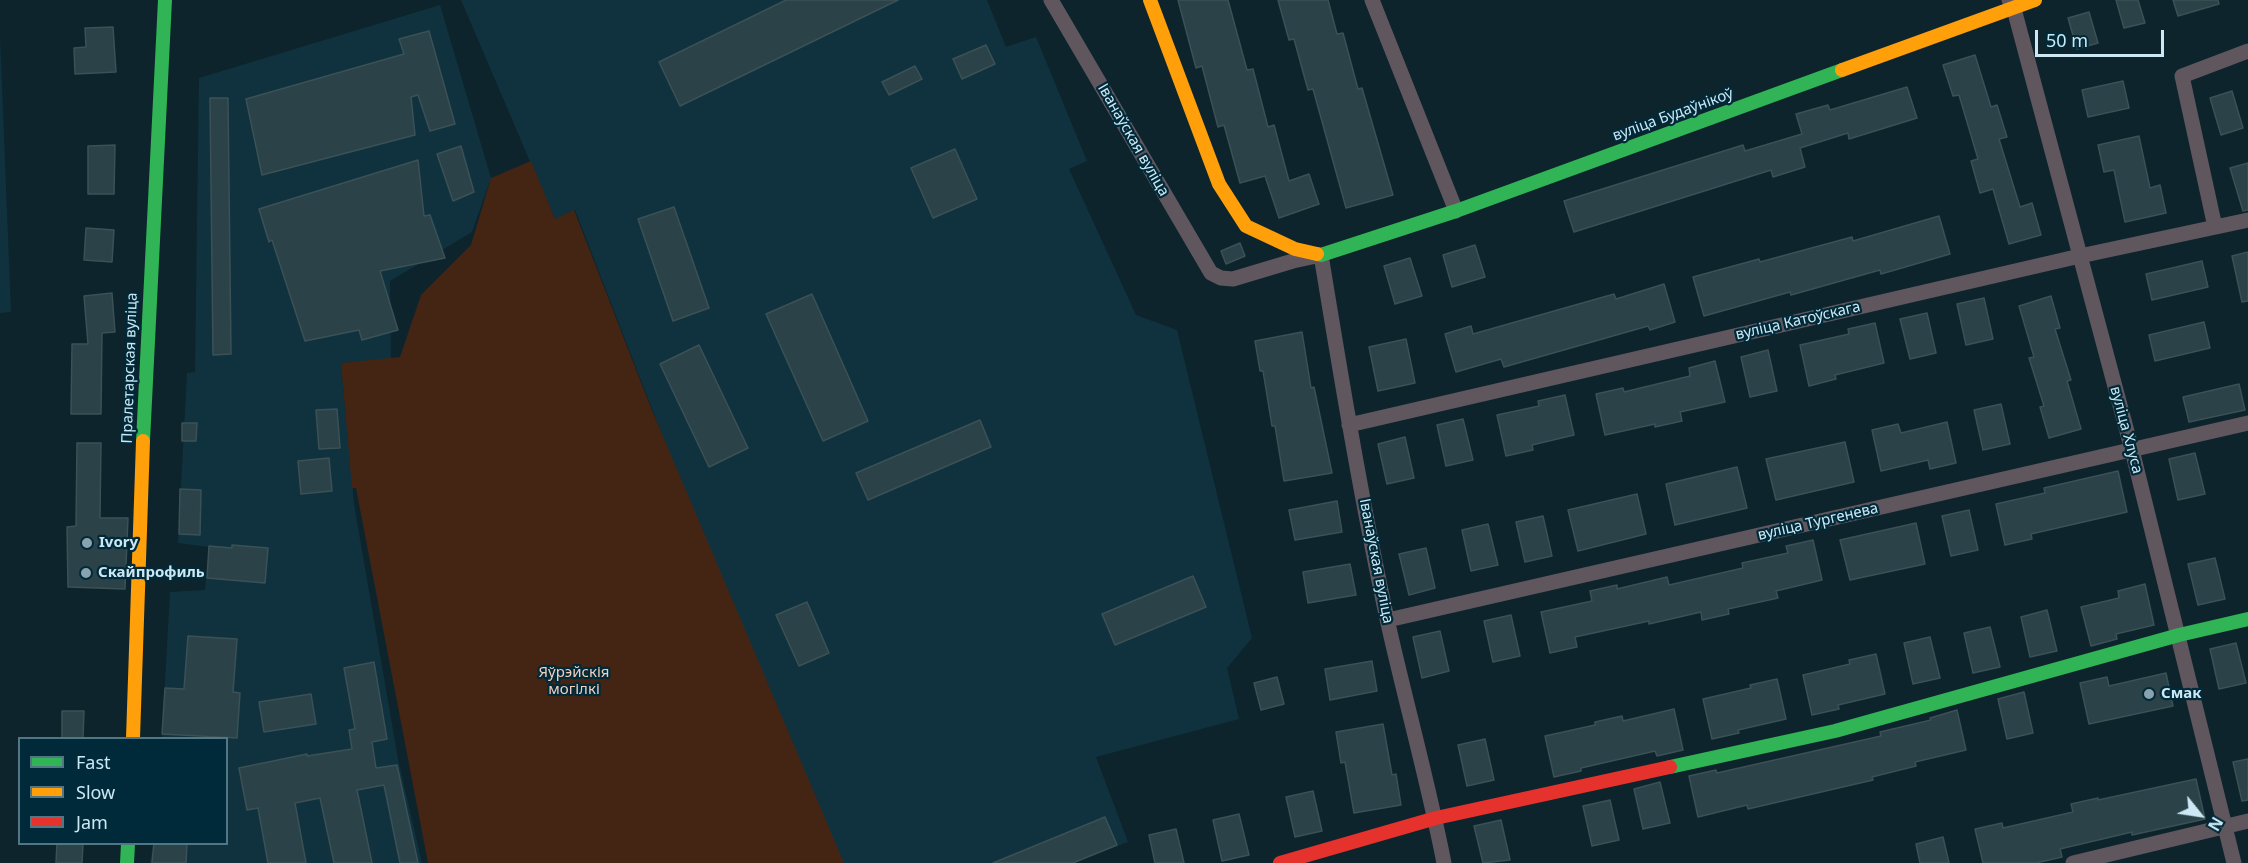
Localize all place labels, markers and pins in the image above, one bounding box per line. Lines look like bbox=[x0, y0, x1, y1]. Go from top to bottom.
place label: Ivory bbox=[99, 534, 138, 552]
marker: Ivory bbox=[80, 536, 94, 550]
place label: Скайпрофиль bbox=[98, 564, 205, 582]
marker: Скайпрофиль bbox=[79, 566, 93, 580]
place label: Смак bbox=[2161, 685, 2201, 703]
marker: Смак bbox=[2142, 687, 2156, 701]

